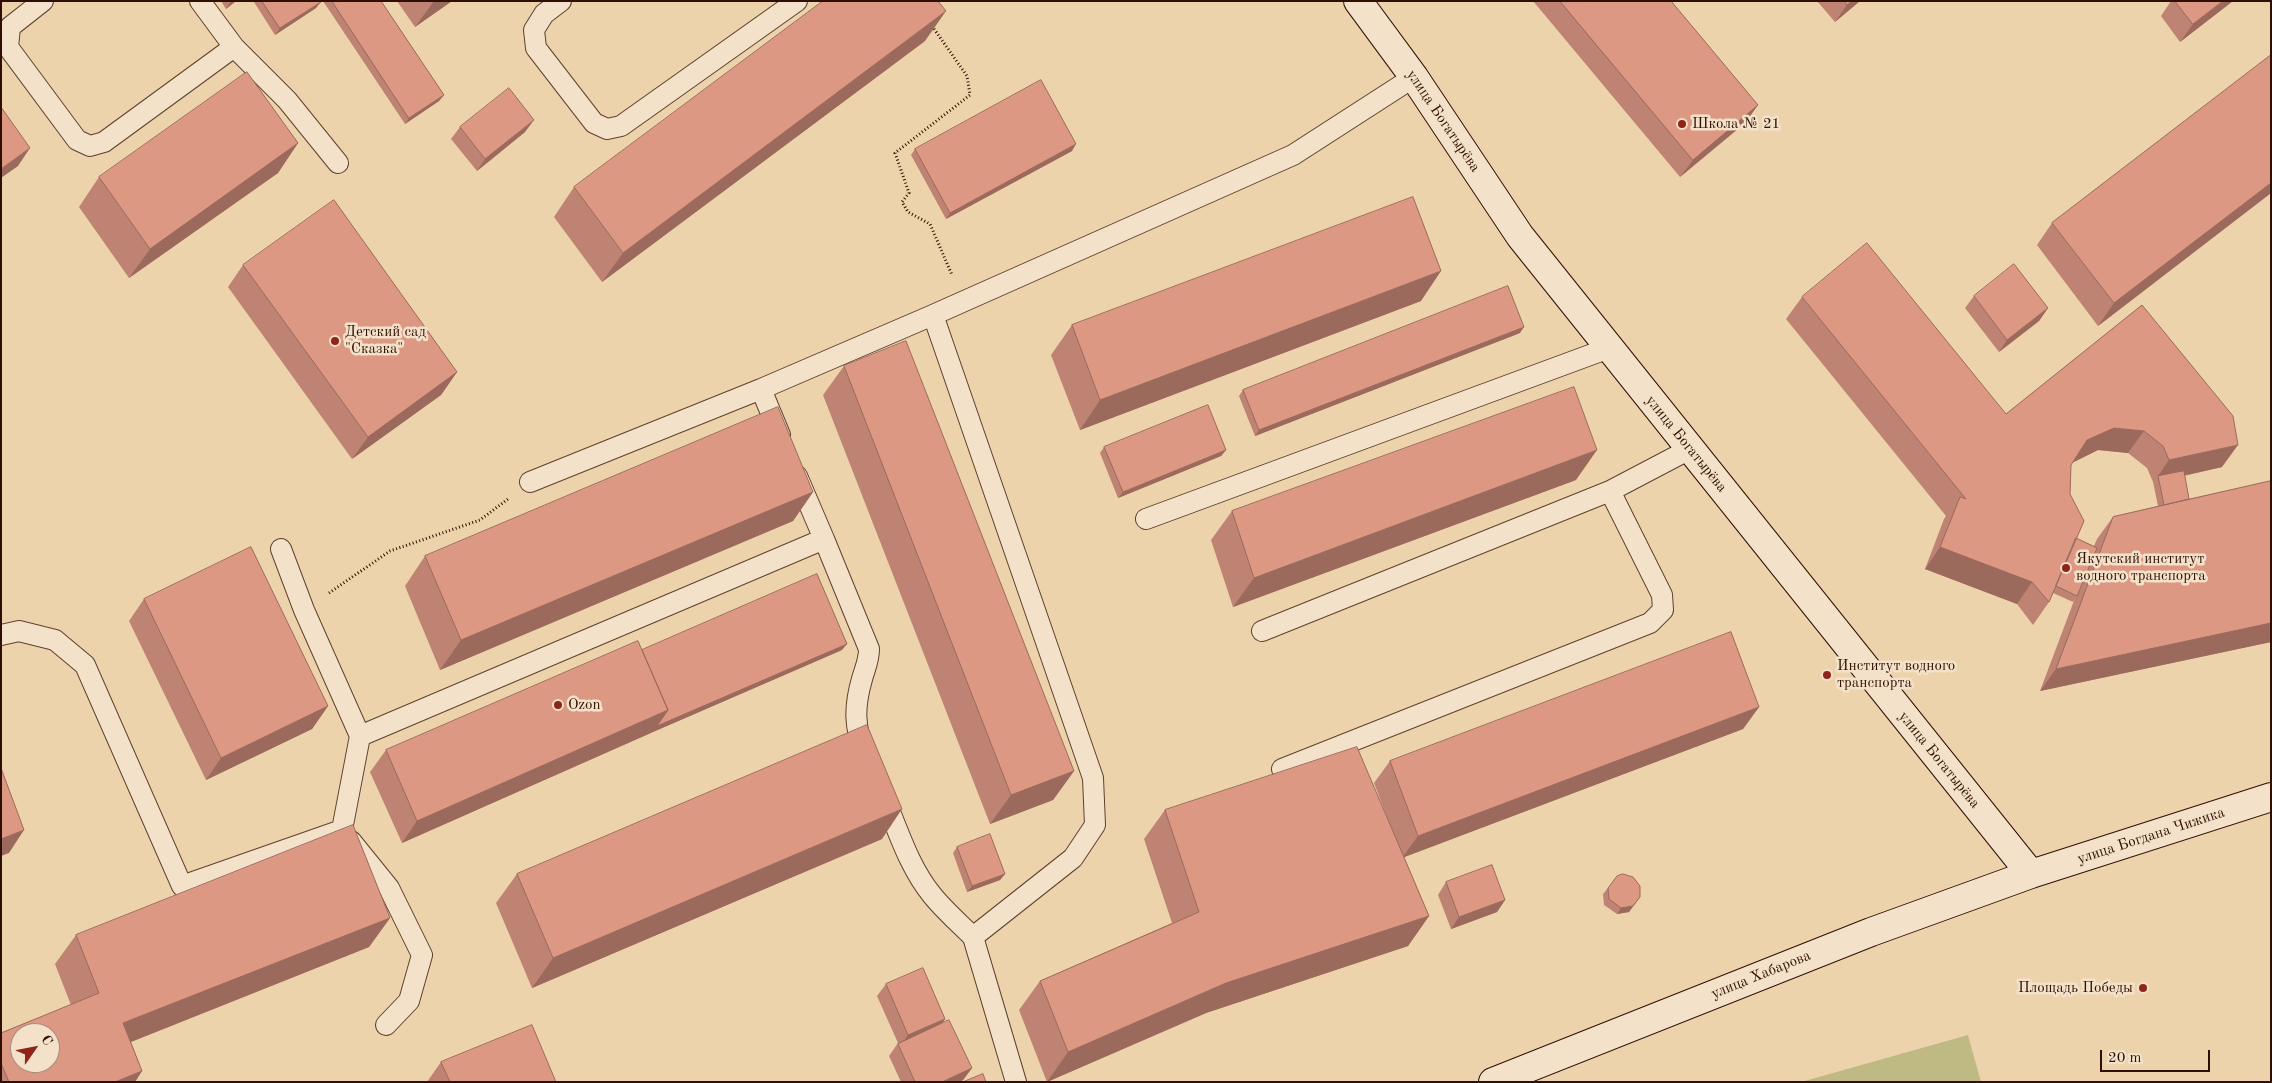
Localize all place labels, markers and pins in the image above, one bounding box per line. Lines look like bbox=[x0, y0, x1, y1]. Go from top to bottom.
place label: Школа № 21 bbox=[1692, 115, 1780, 133]
marker: Школа № 21 bbox=[1676, 118, 1688, 130]
place label: Детский сад "Сказка" bbox=[345, 323, 426, 358]
marker: Детский сад "Сказка" bbox=[329, 335, 341, 347]
place label: Якутский институт водного транспорта bbox=[2076, 550, 2206, 585]
marker: Якутский институт водного транспорта bbox=[2060, 562, 2072, 574]
place label: Институт водного транспорта bbox=[1837, 657, 1955, 692]
marker: Институт водного транспорта bbox=[1821, 669, 1833, 681]
place label: Ozon bbox=[568, 696, 601, 714]
marker: Ozon bbox=[552, 699, 564, 711]
place label: Площадь Победы bbox=[2018, 979, 2133, 997]
marker: Площадь Победы bbox=[2137, 982, 2149, 994]

